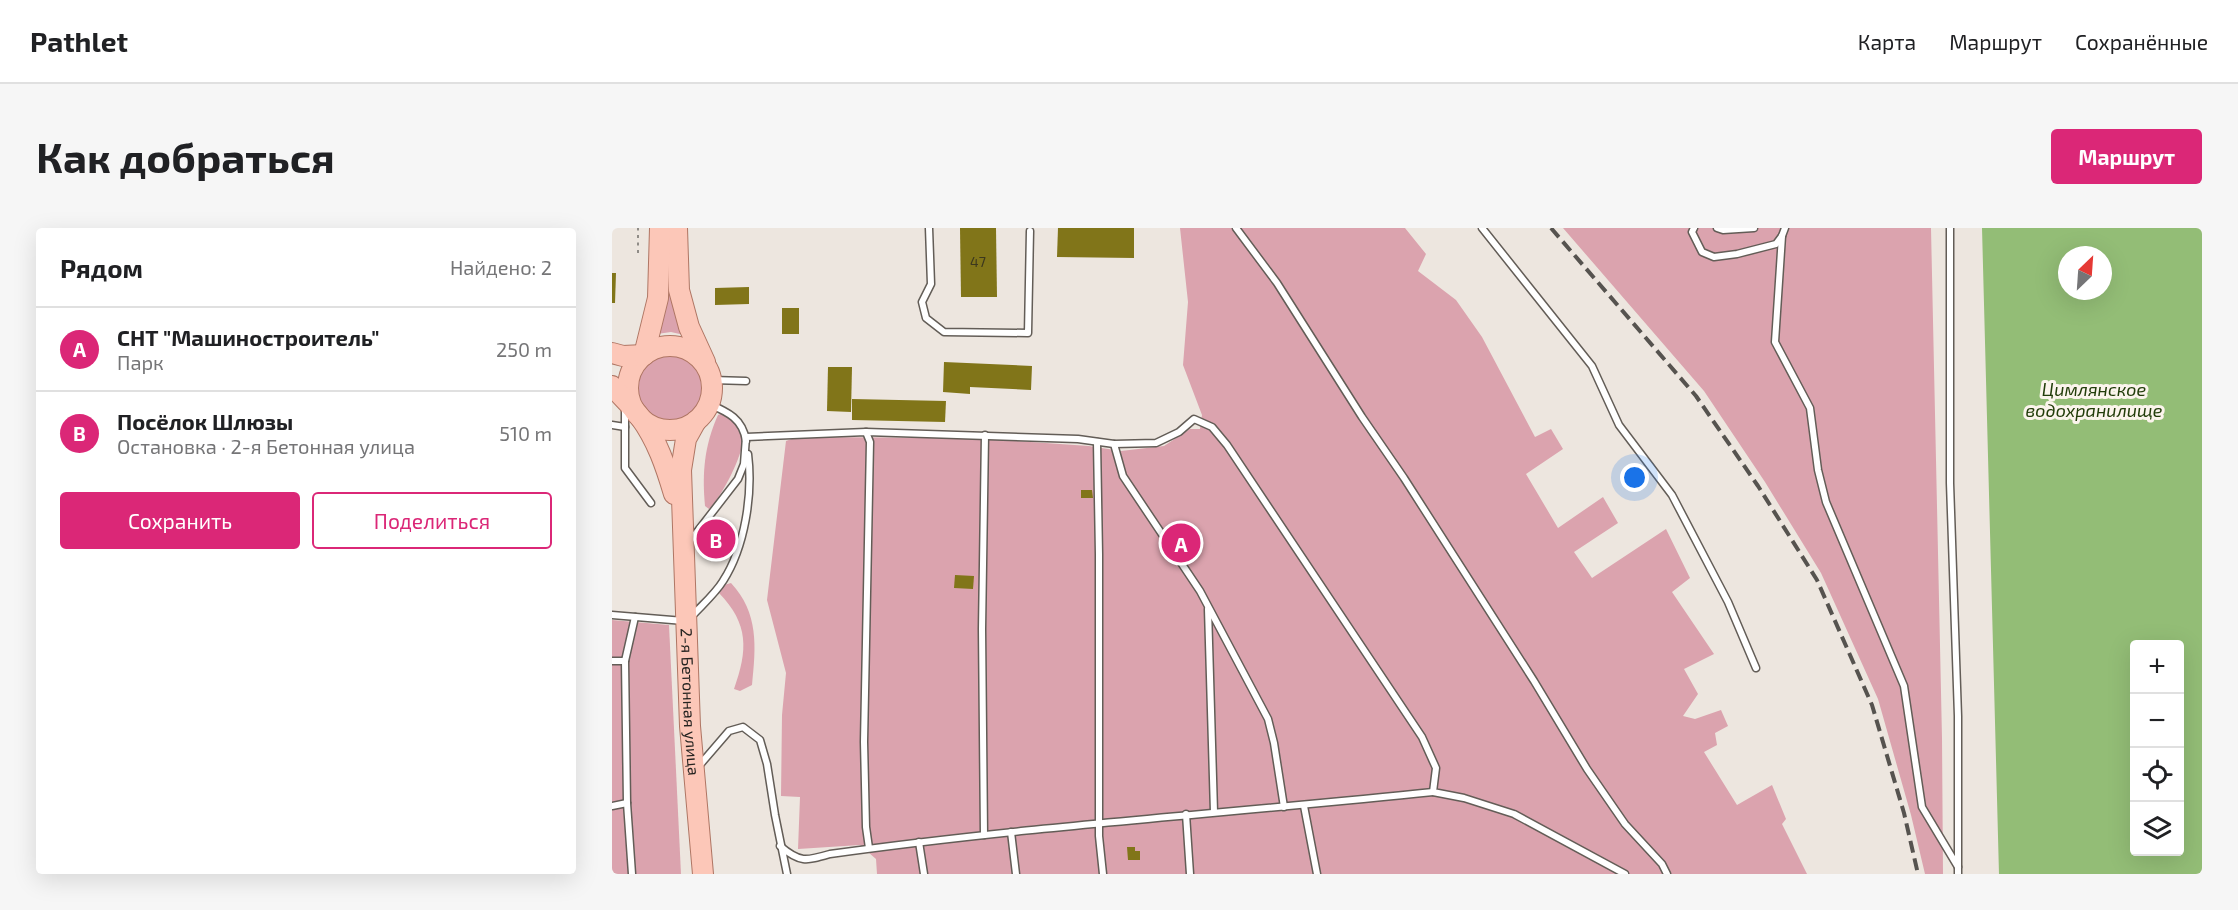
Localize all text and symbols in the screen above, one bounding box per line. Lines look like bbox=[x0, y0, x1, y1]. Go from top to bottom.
text: Pathlet bbox=[30, 24, 128, 58]
text: Карта bbox=[1858, 29, 1916, 54]
text: Маршрут bbox=[1949, 29, 2042, 54]
text: Сохранённые bbox=[2075, 29, 2208, 54]
button: Маршрут bbox=[2051, 129, 2202, 184]
text: Как добраться bbox=[36, 131, 335, 181]
north arrow bbox=[2058, 246, 2112, 300]
text: Рядом bbox=[60, 252, 143, 283]
house number: 47 bbox=[970, 253, 986, 270]
text: Найдено: 2 bbox=[450, 255, 552, 279]
text: СНТ "Машиностроитель" bbox=[117, 324, 379, 350]
text: A bbox=[73, 337, 86, 361]
text: 250 m bbox=[496, 337, 552, 361]
text: Парк bbox=[117, 350, 164, 374]
water label: Цимлянское водохранилище bbox=[2026, 378, 2163, 421]
text: Посёлок Шлюзы bbox=[117, 408, 293, 434]
text: B bbox=[73, 421, 86, 445]
text: 510 m bbox=[499, 421, 552, 445]
text: Остановка · 2-я Бетонная улица bbox=[117, 434, 415, 458]
your location bbox=[1620, 463, 1649, 492]
button: Сохранить bbox=[60, 492, 300, 549]
button: Поделиться bbox=[312, 492, 552, 549]
pin: B bbox=[696, 516, 736, 562]
pin: A bbox=[1162, 520, 1200, 566]
street label: 2-я Бетонная улица bbox=[678, 628, 704, 776]
map controls bbox=[2130, 640, 2184, 856]
button: + bbox=[2130, 640, 2184, 694]
button: − bbox=[2130, 694, 2184, 748]
button: locate bbox=[2130, 748, 2184, 802]
button: layers bbox=[2130, 802, 2184, 856]

